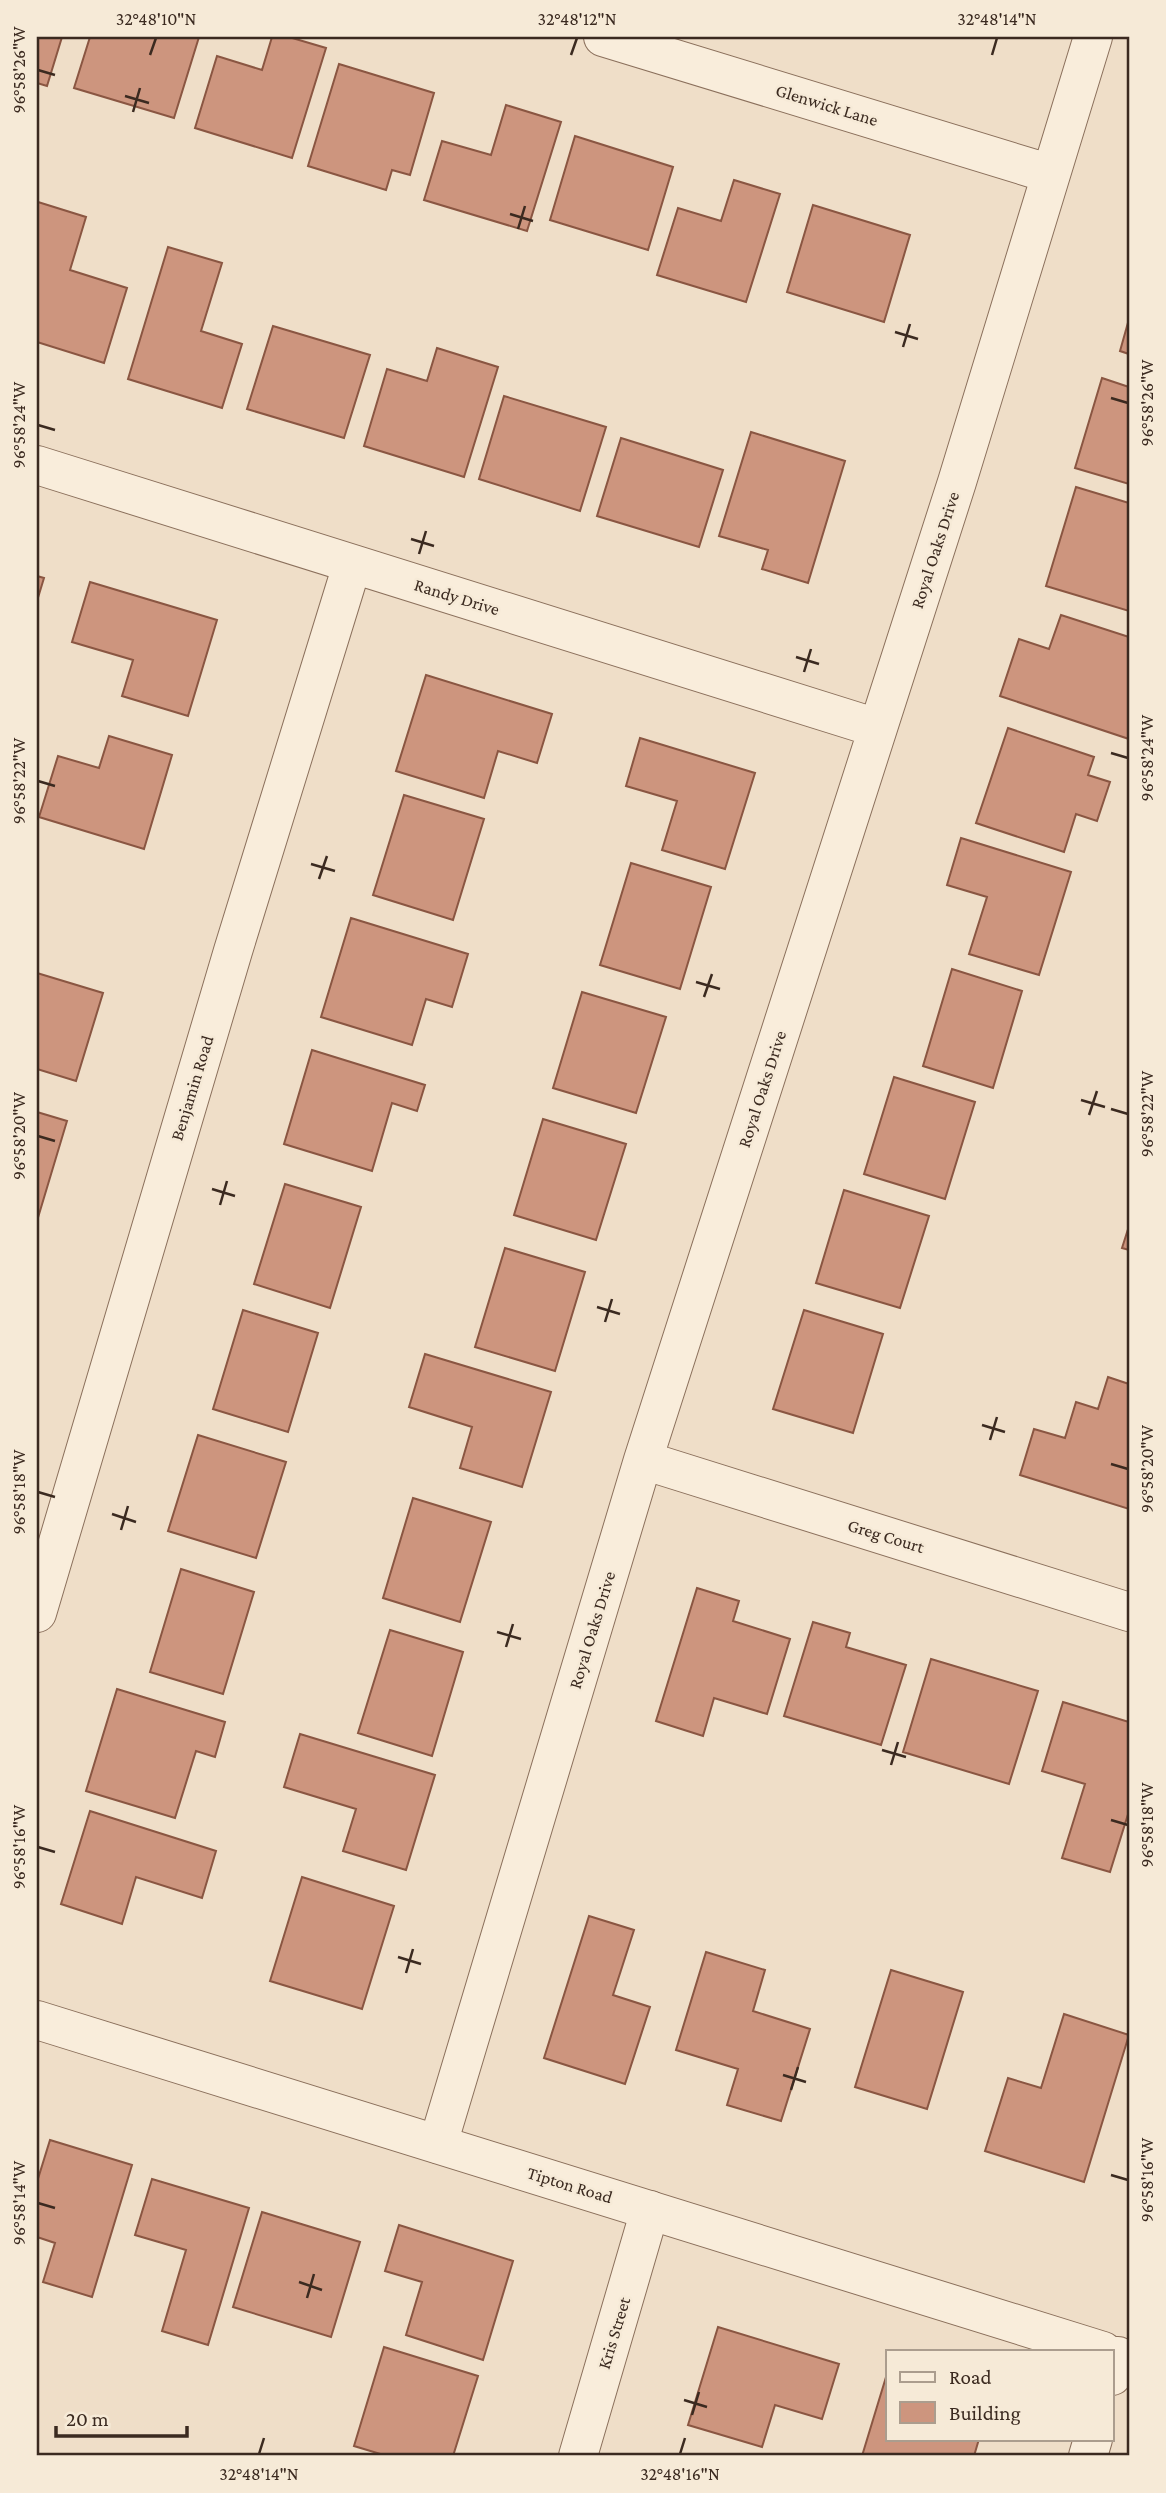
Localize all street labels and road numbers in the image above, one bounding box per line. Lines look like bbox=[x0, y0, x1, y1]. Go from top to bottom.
street label: Glenwick Lane bbox=[773, 80, 881, 130]
street label: Royal Oaks Drive bbox=[907, 489, 963, 611]
street label: Randy Drive bbox=[412, 575, 502, 619]
street label: Royal Oaks Drive bbox=[734, 1028, 790, 1150]
street label: Benjamin Road bbox=[167, 1033, 219, 1143]
street label: Greg Court bbox=[845, 1515, 928, 1557]
street label: Royal Oaks Drive bbox=[565, 1569, 619, 1691]
street label: Tipton Road bbox=[525, 2163, 616, 2208]
street label: Kris Street bbox=[594, 2294, 635, 2371]

